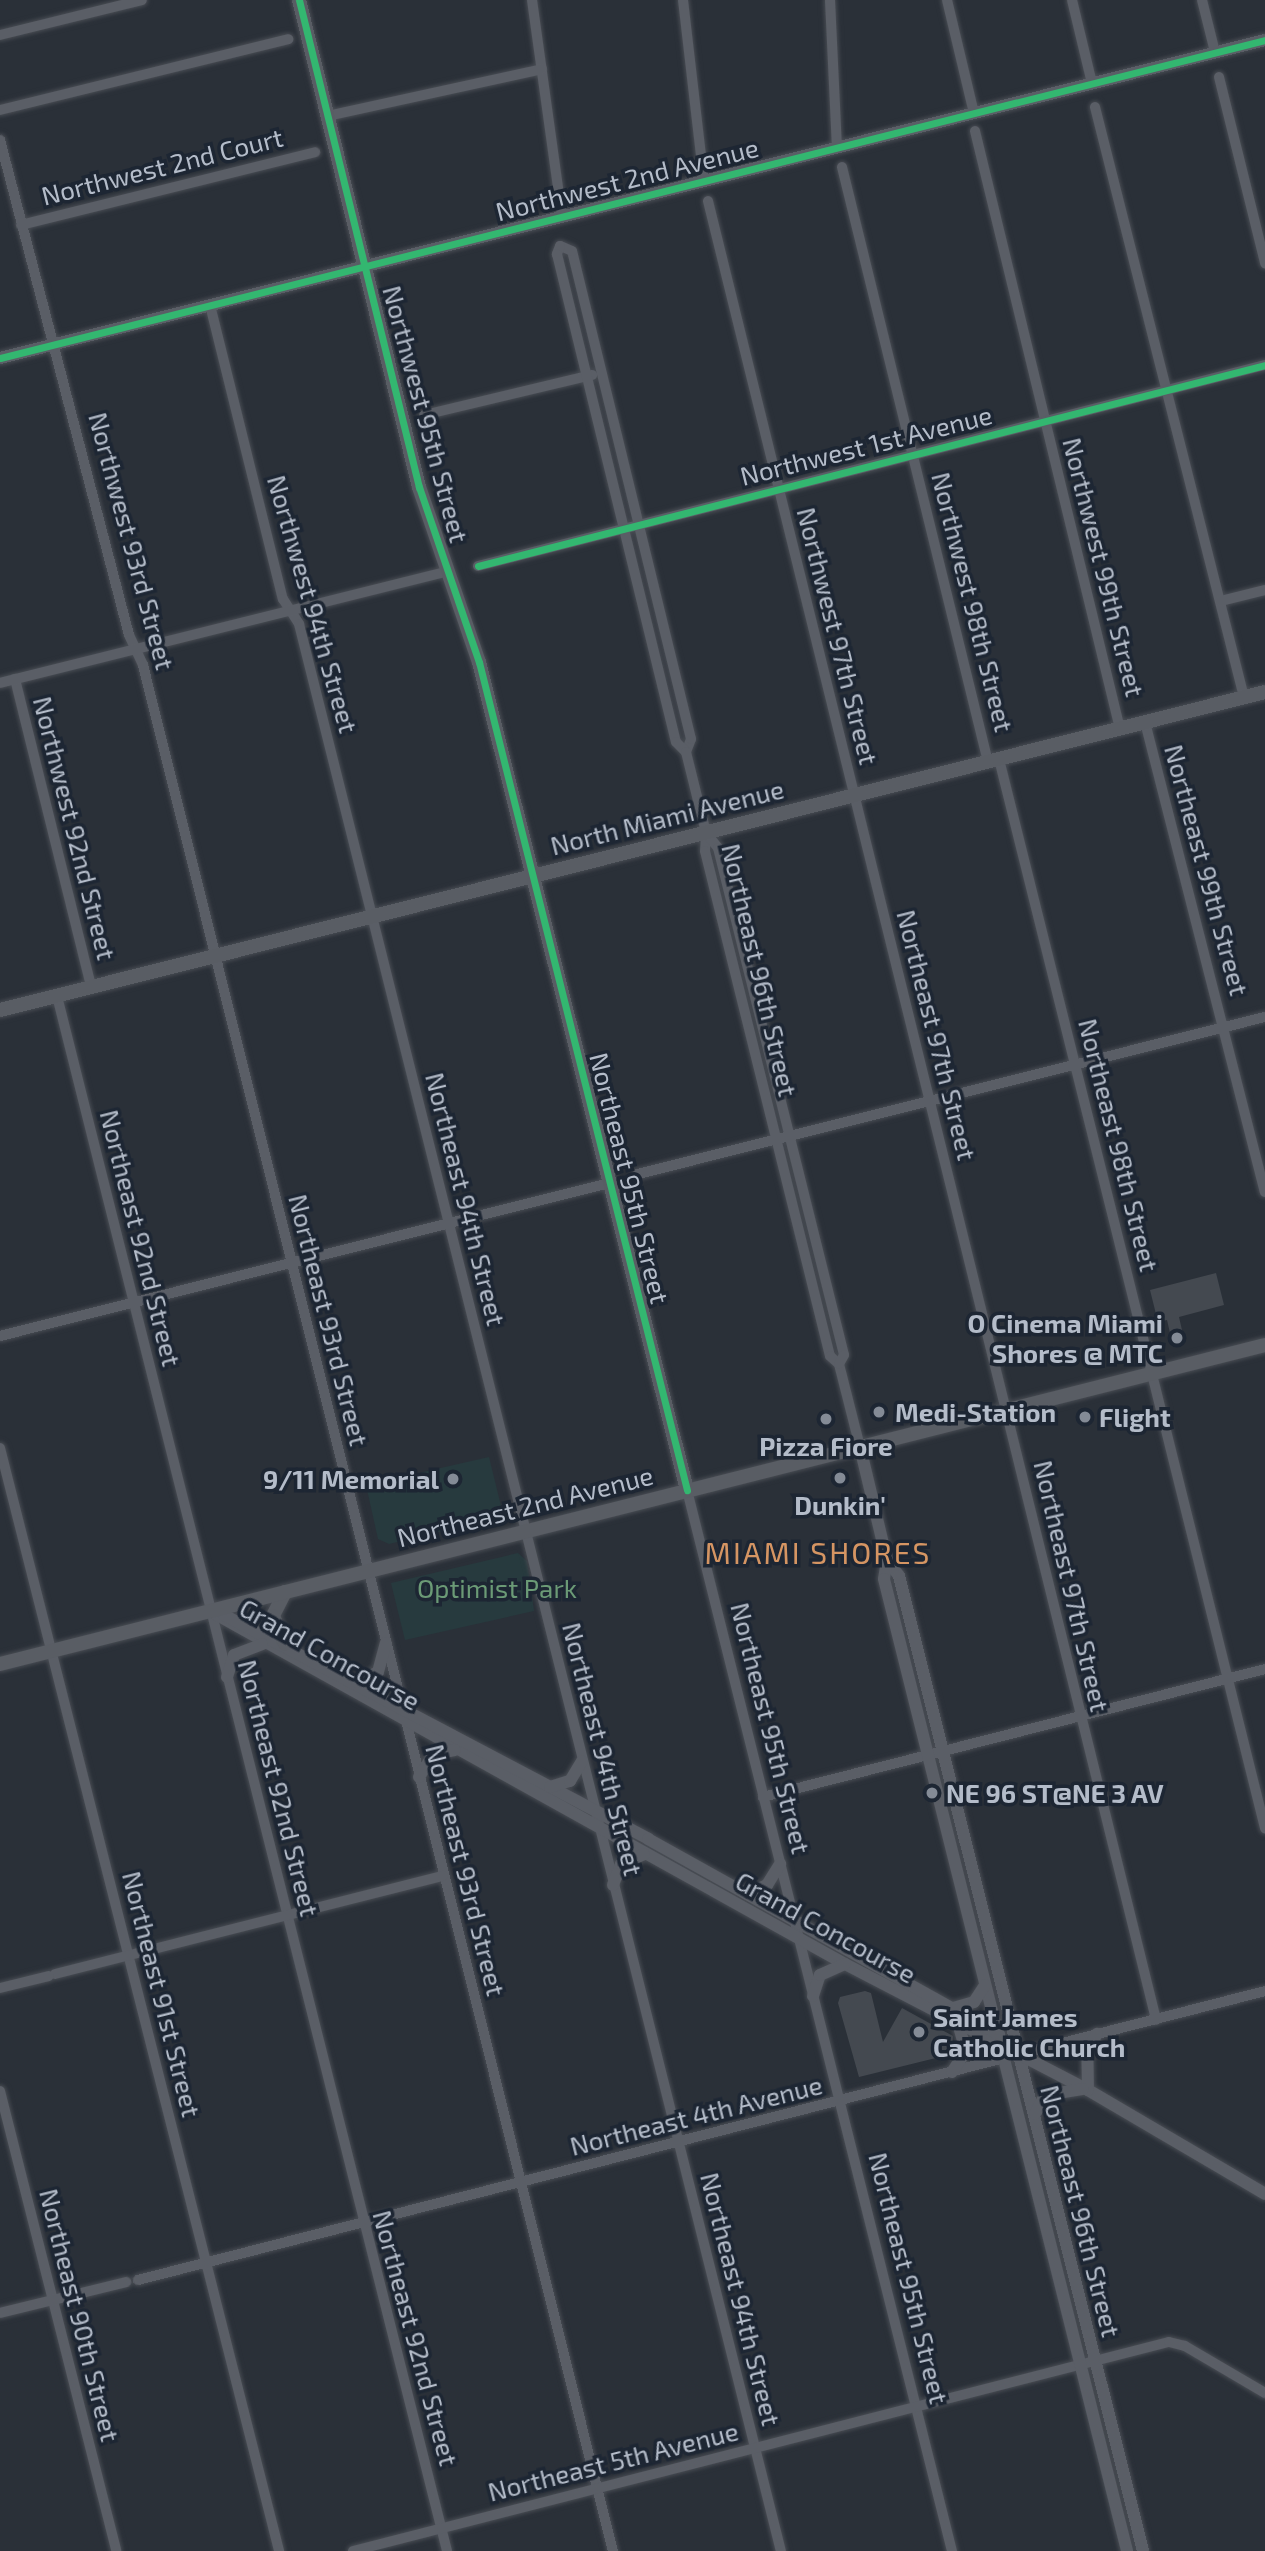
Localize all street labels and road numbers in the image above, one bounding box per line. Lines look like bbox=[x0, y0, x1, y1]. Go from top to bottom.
street label: Northwest 2nd Court bbox=[38, 121, 286, 211]
street label: Northwest 2nd Avenue bbox=[492, 131, 762, 227]
street label: Northwest 95th Street bbox=[377, 282, 475, 546]
street label: Northwest 1st Avenue bbox=[737, 399, 995, 491]
street label: Northwest 93rd Street bbox=[83, 409, 181, 673]
street label: Northwest 99th Street bbox=[1057, 434, 1151, 700]
street label: Northwest 98th Street bbox=[926, 469, 1020, 735]
street label: Northwest 94th Street bbox=[261, 472, 365, 736]
street label: Northwest 97th Street bbox=[791, 504, 885, 768]
street label: Northwest 92nd Street bbox=[27, 693, 123, 963]
street label: Northeast 99th Street bbox=[1158, 741, 1256, 999]
street label: North Miami Avenue bbox=[547, 773, 787, 861]
street label: Northeast 96th Street bbox=[716, 841, 804, 1099]
street label: Northeast 97th Street bbox=[891, 907, 983, 1163]
street label: Northeast 98th Street bbox=[1072, 1015, 1166, 1275]
street label: Northeast 95th Street bbox=[584, 1049, 676, 1307]
street label: Northeast 94th Street bbox=[419, 1069, 513, 1329]
street label: Northeast 92nd Street bbox=[94, 1107, 188, 1369]
street label: Northeast 93rd Street bbox=[283, 1191, 375, 1449]
street label: Northeast 97th Street bbox=[1028, 1457, 1116, 1715]
street label: Northeast 2nd Avenue bbox=[394, 1459, 656, 1553]
street label: Grand Concourse bbox=[234, 1592, 426, 1716]
street label: Northeast 95th Street bbox=[725, 1599, 817, 1857]
street label: Northeast 94th Street bbox=[556, 1619, 650, 1879]
street label: Northeast 92nd Street bbox=[232, 1657, 326, 1919]
street label: Northeast 93rd Street bbox=[420, 1741, 512, 1999]
street label: Grand Concourse bbox=[730, 1865, 922, 1989]
street label: Northeast 91st Street bbox=[116, 1868, 208, 2120]
street label: Northeast 4th Avenue bbox=[566, 2068, 826, 2162]
street label: Northeast 96th Street bbox=[1035, 2082, 1127, 2340]
street label: Northeast 95th Street bbox=[863, 2149, 955, 2407]
street label: Northeast 94th Street bbox=[694, 2169, 788, 2429]
street label: Northeast 90th Street bbox=[33, 2185, 127, 2445]
street label: Northeast 92nd Street bbox=[367, 2207, 465, 2469]
street label: Northeast 5th Avenue bbox=[484, 2415, 742, 2507]

